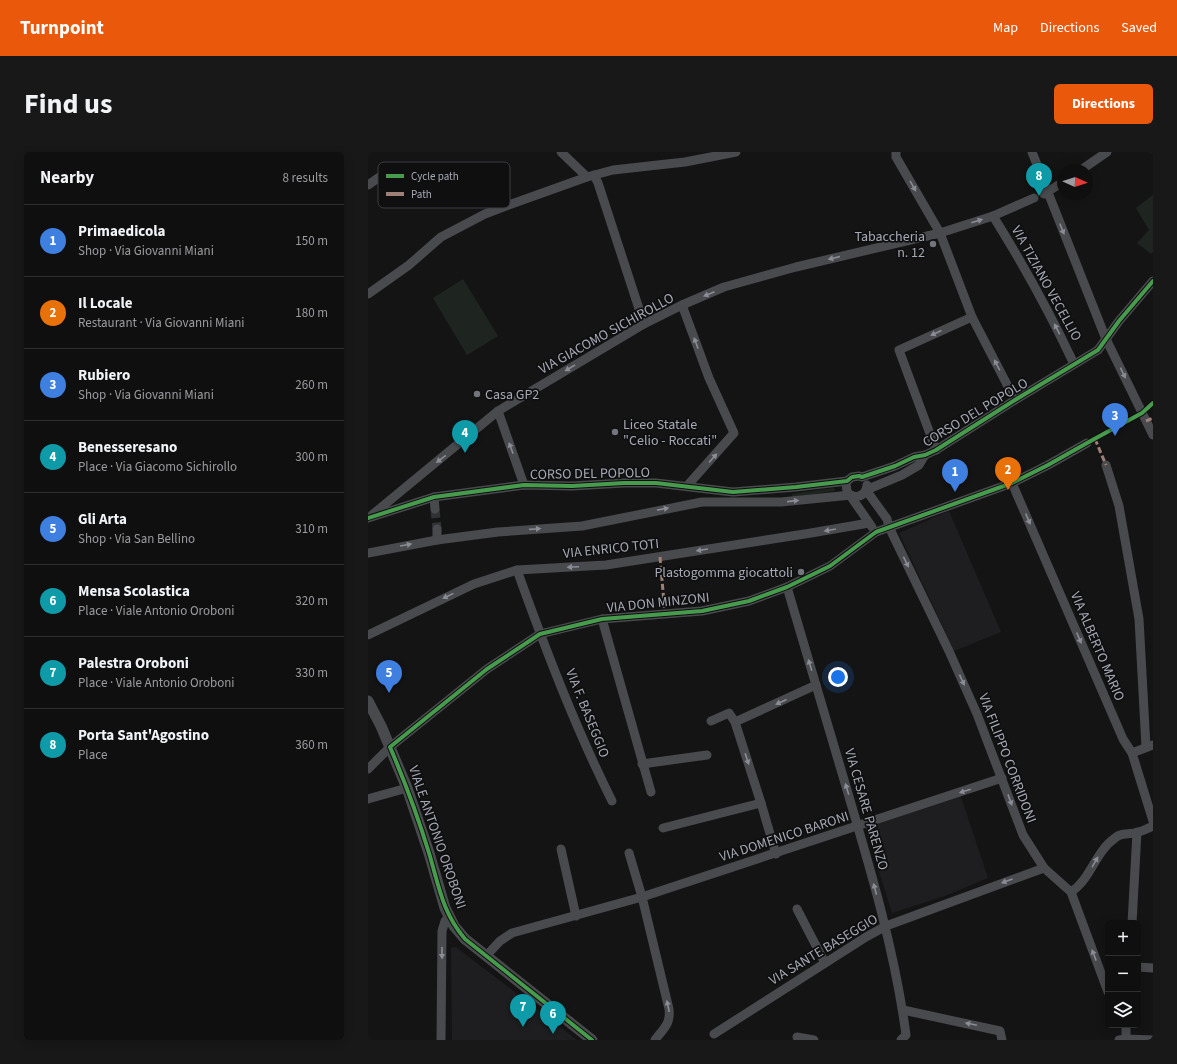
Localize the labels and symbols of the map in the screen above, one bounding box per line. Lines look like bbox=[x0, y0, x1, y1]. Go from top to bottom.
legend bbox=[378, 162, 510, 208]
pin: 8 bbox=[1026, 163, 1052, 196]
north arrow bbox=[1057, 164, 1093, 200]
text: Cycle path bbox=[411, 169, 459, 184]
one-way arrow bbox=[910, 180, 917, 192]
text: Path bbox=[411, 187, 432, 202]
one-way arrow bbox=[972, 218, 984, 224]
street label: VIA TIZIANO VECELLIO bbox=[1006, 222, 1086, 345]
one-way arrow bbox=[1059, 223, 1065, 234]
place label: Tabaccheria n. 12 bbox=[854, 227, 925, 263]
marker: Tabaccheria n. 12 bbox=[928, 239, 938, 249]
one-way arrow bbox=[828, 255, 840, 261]
street label: VIA GIACOMO SICHIROLLO bbox=[535, 288, 678, 379]
one-way arrow bbox=[703, 291, 715, 297]
one-way arrow bbox=[1054, 323, 1060, 335]
one-way arrow bbox=[930, 330, 942, 336]
one-way arrow bbox=[693, 336, 699, 348]
one-way arrow bbox=[994, 360, 1000, 371]
one-way arrow bbox=[565, 364, 575, 372]
one-way arrow bbox=[1120, 368, 1126, 379]
street label: CORSO DEL POPOLO bbox=[919, 373, 1032, 452]
place label: Casa GP2 bbox=[485, 385, 539, 405]
marker: Casa GP2 bbox=[472, 389, 482, 399]
pin: 3 bbox=[1102, 403, 1128, 436]
place label: Liceo Statale "Celio - Roccati" bbox=[623, 415, 717, 451]
pin: 4 bbox=[452, 420, 478, 453]
marker: Liceo Statale "Celio - Roccati" bbox=[610, 427, 620, 437]
one-way arrow bbox=[508, 442, 514, 454]
one-way arrow bbox=[708, 453, 717, 462]
one-way arrow bbox=[436, 454, 447, 463]
pin: 2 bbox=[995, 457, 1021, 490]
pin: 1 bbox=[942, 459, 968, 492]
street label: CORSO DEL POPOLO bbox=[530, 463, 650, 485]
one-way arrow bbox=[787, 498, 799, 504]
one-way arrow bbox=[657, 506, 669, 512]
one-way arrow bbox=[1025, 513, 1031, 525]
one-way arrow bbox=[529, 526, 541, 533]
one-way arrow bbox=[824, 527, 836, 533]
street label: VIA ENRICO TOTI bbox=[562, 534, 660, 564]
one-way arrow bbox=[400, 542, 412, 548]
one-way arrow bbox=[696, 547, 708, 553]
one-way arrow bbox=[903, 557, 910, 568]
one-way arrow bbox=[567, 563, 579, 570]
place label: Plastogomma giocattoli bbox=[654, 563, 793, 583]
marker: Plastogomma giocattoli bbox=[796, 567, 806, 577]
street label: VIA DON MINZONI bbox=[606, 588, 711, 618]
street label: VIA ALBERTO MARIO bbox=[1065, 589, 1129, 704]
one-way arrow bbox=[442, 593, 454, 599]
one-way arrow bbox=[1076, 632, 1082, 644]
one-way arrow bbox=[807, 658, 813, 670]
pin: 5 bbox=[376, 660, 402, 693]
street label: VIA F. BASEGGIO bbox=[560, 666, 614, 761]
your location bbox=[828, 667, 848, 687]
one-way arrow bbox=[959, 674, 965, 685]
street label: VIA FILIPPO CORRIDONI bbox=[973, 691, 1041, 826]
one-way arrow bbox=[774, 699, 786, 705]
street label: VIA CESARE PARENZO bbox=[839, 746, 893, 872]
one-way arrow bbox=[744, 754, 750, 766]
street label: VIALE ANTONIO OROBONI bbox=[403, 763, 471, 912]
one-way arrow bbox=[844, 783, 850, 795]
one-way arrow bbox=[959, 788, 971, 794]
one-way arrow bbox=[1008, 795, 1014, 807]
street label: VIA DOMENICO BARONI bbox=[717, 807, 852, 867]
one-way arrow bbox=[1091, 856, 1098, 868]
one-way arrow bbox=[1001, 879, 1013, 885]
one-way arrow bbox=[872, 883, 878, 895]
street label: VIA SANTE BASEGGIO bbox=[765, 909, 882, 990]
one-way arrow bbox=[439, 947, 445, 960]
one-way arrow bbox=[1091, 949, 1097, 961]
pin: 7 bbox=[510, 994, 536, 1027]
one-way arrow bbox=[665, 1000, 671, 1012]
pin: 6 bbox=[540, 1001, 566, 1034]
one-way arrow bbox=[965, 1021, 977, 1027]

